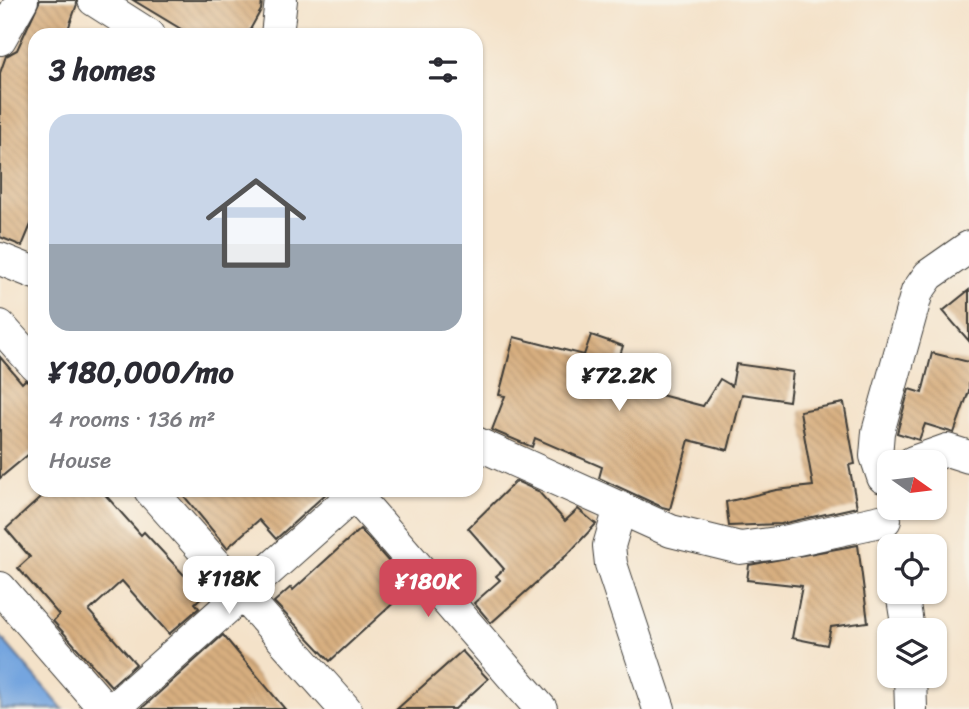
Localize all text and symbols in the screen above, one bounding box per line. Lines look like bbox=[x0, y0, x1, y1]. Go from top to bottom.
text: 3 homes bbox=[49, 43, 155, 97]
icon: filters bbox=[424, 51, 462, 89]
icon: home bbox=[193, 160, 319, 286]
text: ¥180,000/mo bbox=[49, 345, 234, 399]
pin: ¥72.2K bbox=[562, 354, 676, 413]
text: ¥72.2K bbox=[582, 355, 656, 396]
text: 4 rooms · 136 m² bbox=[49, 399, 216, 440]
text: House bbox=[49, 440, 111, 481]
north arrow bbox=[877, 450, 947, 520]
map controls bbox=[877, 450, 947, 688]
button: locate bbox=[877, 534, 947, 604]
pin: ¥118K bbox=[180, 556, 278, 616]
text: ¥118K bbox=[199, 558, 259, 599]
pin: ¥180K bbox=[379, 560, 477, 619]
text: ¥180K bbox=[395, 561, 461, 602]
button: layers bbox=[877, 618, 947, 688]

